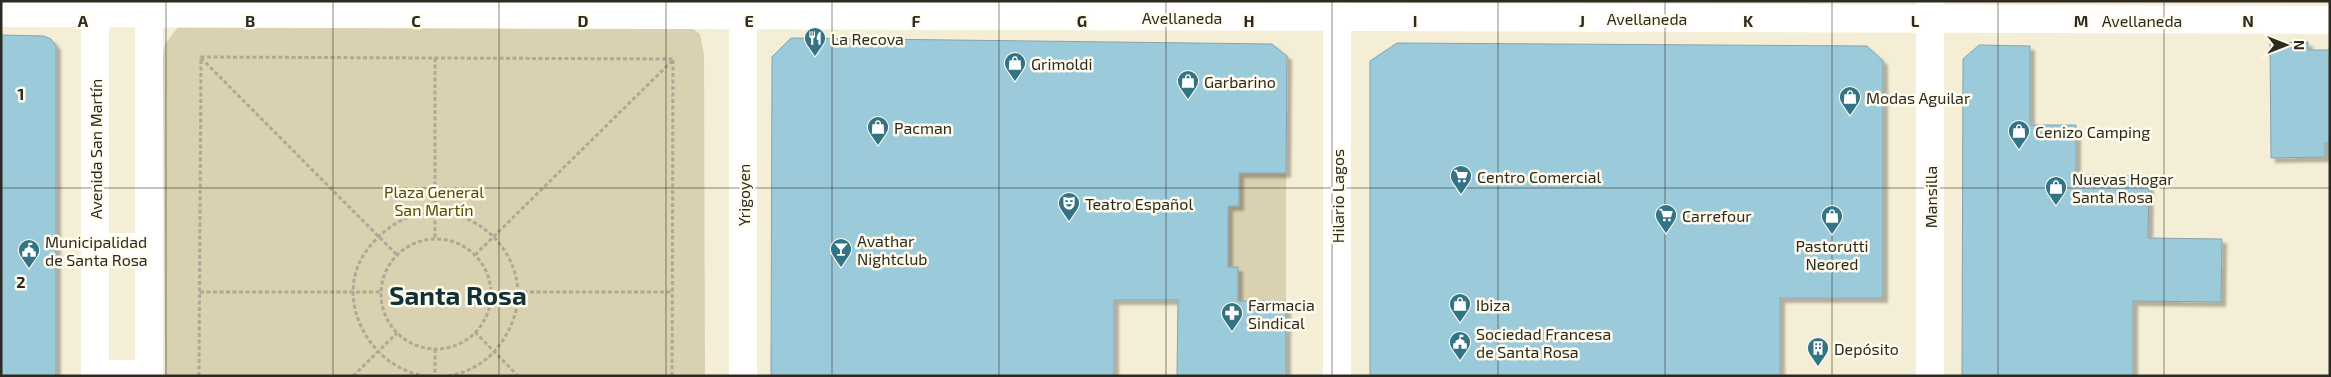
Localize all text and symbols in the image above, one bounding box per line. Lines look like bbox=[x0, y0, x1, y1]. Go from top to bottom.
street label: Avellaneda bbox=[1142, 8, 1222, 27]
street label: Avellaneda bbox=[1607, 9, 1687, 28]
text: A bbox=[78, 11, 89, 30]
text: B bbox=[245, 11, 255, 30]
text: C bbox=[411, 11, 421, 30]
text: D bbox=[578, 11, 589, 30]
text: E bbox=[744, 11, 754, 30]
text: F bbox=[912, 11, 921, 30]
text: G bbox=[1077, 11, 1087, 30]
text: H bbox=[1243, 11, 1255, 30]
text: I bbox=[1413, 11, 1417, 30]
text: J bbox=[1579, 11, 1585, 30]
text: K bbox=[1743, 11, 1754, 30]
text: L bbox=[1911, 11, 1920, 30]
text: M bbox=[2074, 11, 2088, 30]
street label: Avellaneda bbox=[2102, 11, 2182, 30]
text: N bbox=[2242, 11, 2254, 30]
north arrow bbox=[2261, 20, 2311, 70]
restaurant icon: La Recova bbox=[803, 26, 827, 57]
place label: La Recova bbox=[831, 29, 904, 48]
text: N bbox=[2291, 40, 2308, 50]
shop icon: Grimoldi bbox=[1003, 51, 1027, 82]
place label: Grimoldi bbox=[1031, 54, 1092, 73]
shop icon: Garbarino bbox=[1176, 69, 1200, 100]
place label: Garbarino bbox=[1204, 72, 1276, 91]
street label: Avenida San Martín bbox=[86, 79, 105, 219]
text: 1 bbox=[18, 84, 24, 103]
shop icon: Modas Aguilar bbox=[1838, 85, 1862, 116]
place label: Modas Aguilar bbox=[1866, 88, 1971, 107]
shop icon: Pacman bbox=[866, 115, 890, 146]
place label: Pacman bbox=[894, 118, 952, 137]
shop icon: Cenizo Camping bbox=[2007, 119, 2031, 150]
place label: Cenizo Camping bbox=[2035, 122, 2150, 141]
street label: Hilario Lagos bbox=[1328, 149, 1347, 243]
street label: Yrigoyen bbox=[734, 164, 753, 226]
supermarket icon: Centro Comercial bbox=[1449, 164, 1473, 195]
street label: Mansilla bbox=[1921, 166, 1940, 228]
place label: Centro Comercial bbox=[1477, 167, 1602, 186]
place label: Nuevas Hogar Santa Rosa bbox=[2072, 169, 2174, 206]
shop icon: Nuevas Hogar Santa Rosa bbox=[2044, 175, 2068, 206]
park label: Plaza General San Martín bbox=[384, 182, 484, 219]
theatre icon: Teatro Español bbox=[1057, 191, 1081, 222]
place label: Teatro Español bbox=[1085, 194, 1193, 213]
supermarket icon: Carrefour bbox=[1654, 203, 1678, 234]
shop icon: Pastorutti Neored bbox=[1820, 204, 1844, 235]
place label: Carrefour bbox=[1682, 206, 1752, 225]
place label: Avathar Nightclub bbox=[857, 231, 927, 268]
place label: Municipalidad de Santa Rosa bbox=[45, 232, 148, 269]
place label: Pastorutti Neored bbox=[1795, 236, 1869, 273]
bar icon: Avathar Nightclub bbox=[829, 237, 853, 268]
public building icon: Municipalidad de Santa Rosa bbox=[17, 238, 41, 269]
text: 2 bbox=[16, 272, 26, 291]
district label: Santa Rosa bbox=[389, 279, 527, 310]
shop icon: Ibiza bbox=[1448, 292, 1472, 323]
place label: Farmacia Sindical bbox=[1248, 295, 1315, 332]
place label: Ibiza bbox=[1476, 295, 1510, 314]
pharmacy icon: Farmacia Sindical bbox=[1220, 301, 1244, 332]
place label: Sociedad Francesa de Santa Rosa bbox=[1476, 324, 1611, 361]
public building icon: Sociedad Francesa de Santa Rosa bbox=[1448, 330, 1472, 361]
building icon: Depósito bbox=[1806, 336, 1830, 367]
place label: Depósito bbox=[1834, 339, 1899, 358]

